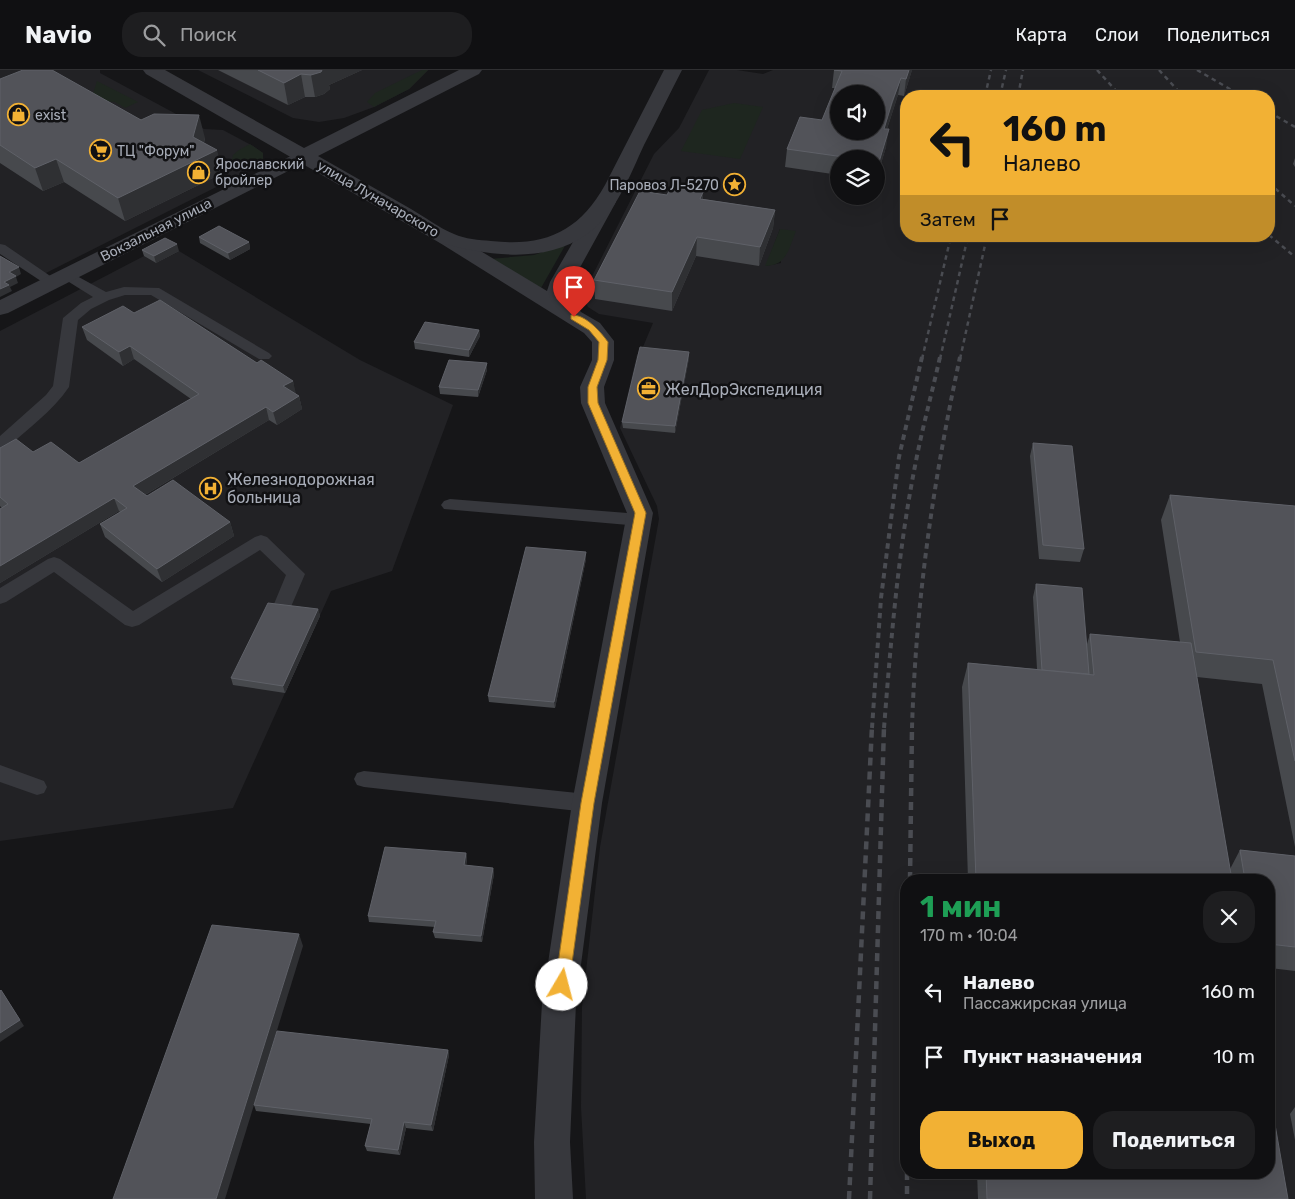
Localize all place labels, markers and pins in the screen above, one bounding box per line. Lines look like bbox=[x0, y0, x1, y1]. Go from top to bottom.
shop icon: exist bbox=[7, 103, 31, 127]
place label: exist bbox=[35, 107, 67, 124]
supermarket icon: ТЦ "Форум" bbox=[89, 139, 113, 163]
place label: ТЦ "Форум" bbox=[117, 143, 195, 160]
place label: Ярославский бройлер bbox=[215, 156, 304, 189]
shop icon: Ярославский бройлер bbox=[187, 160, 211, 184]
place icon: Паровоз Л-5270 bbox=[723, 173, 747, 197]
place label: Паровоз Л-5270 bbox=[609, 177, 719, 194]
pin bbox=[553, 266, 595, 317]
office icon: ЖелДорЭкспедиция bbox=[637, 377, 661, 401]
place label: ЖелДорЭкспедиция bbox=[665, 380, 822, 399]
place label: Железнодорожная больница bbox=[227, 470, 375, 507]
hospital icon: Железнодорожная больница bbox=[199, 476, 223, 500]

